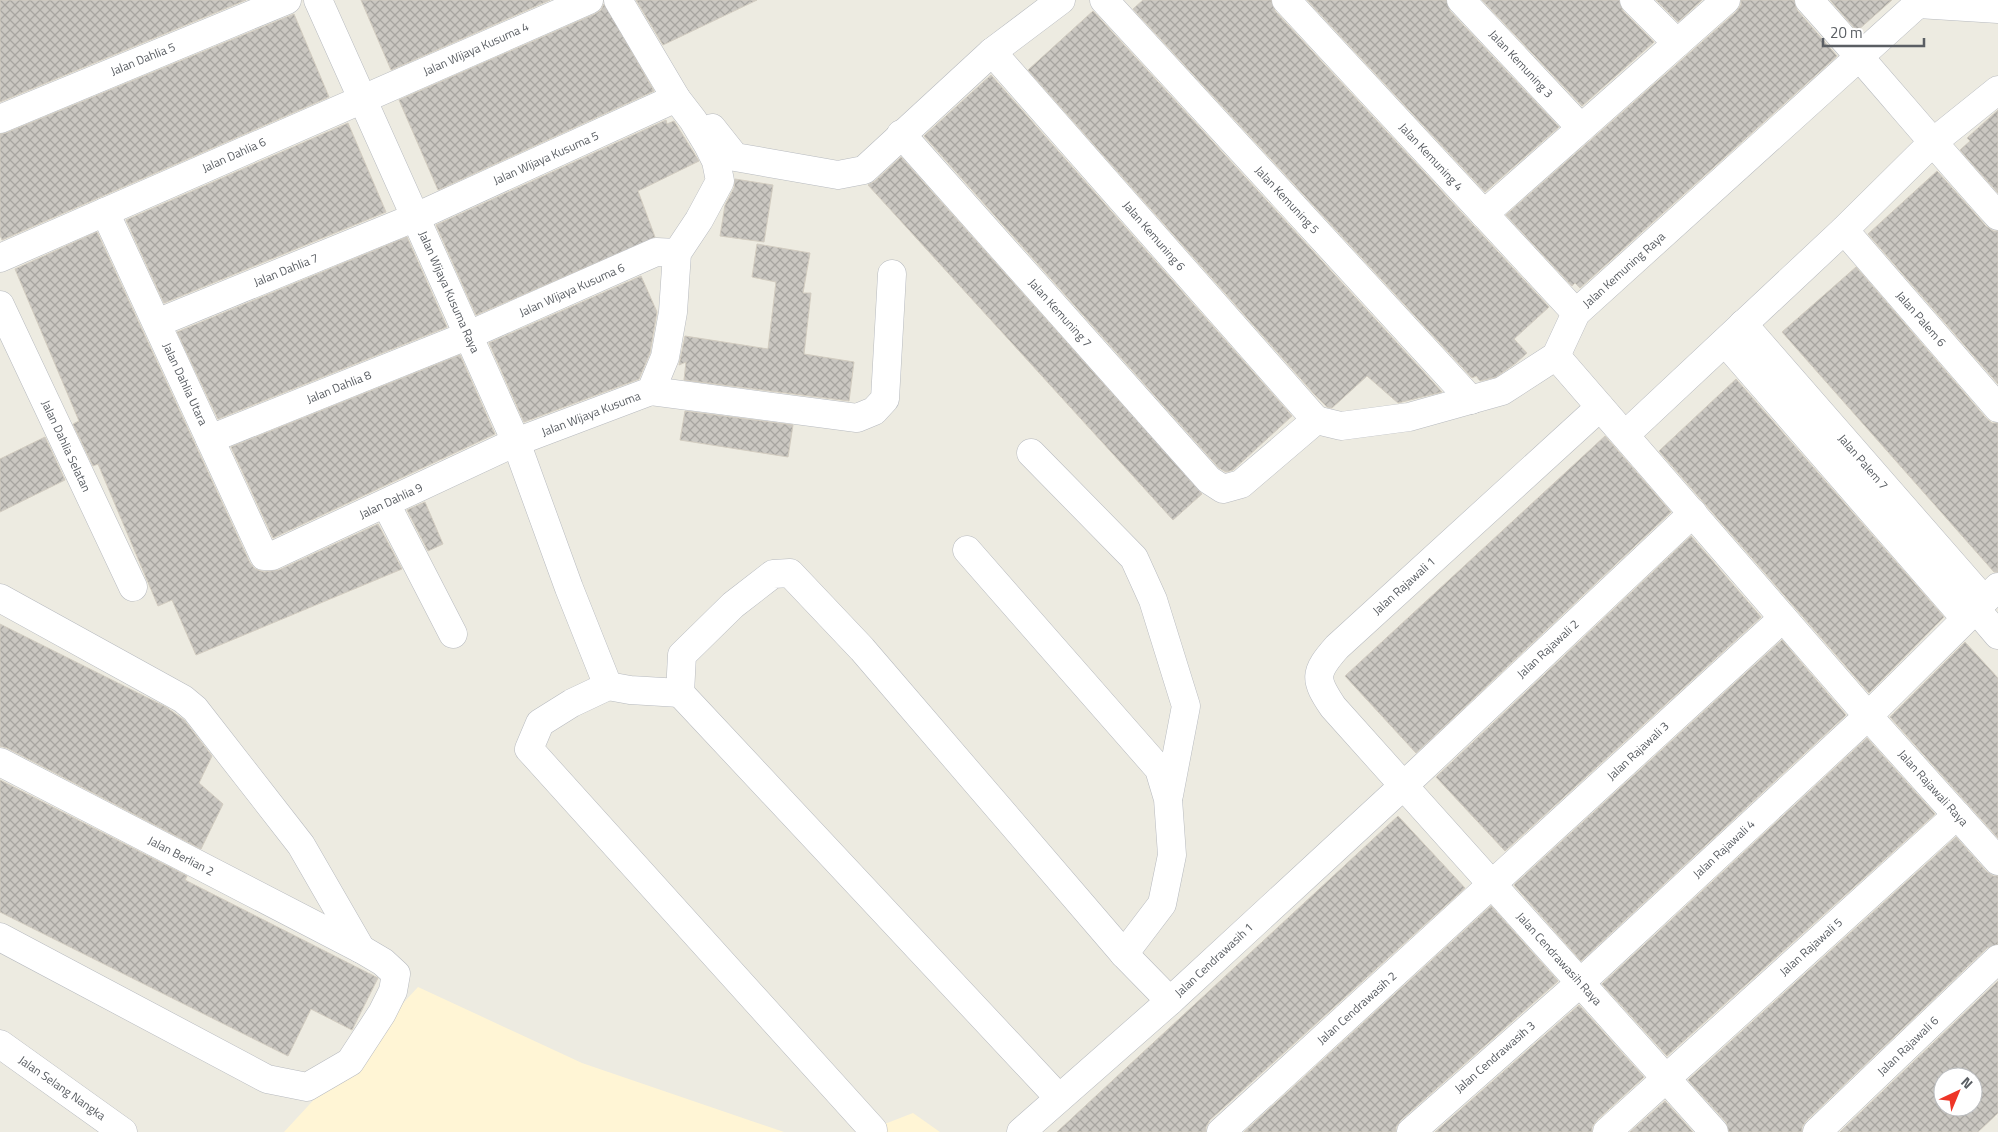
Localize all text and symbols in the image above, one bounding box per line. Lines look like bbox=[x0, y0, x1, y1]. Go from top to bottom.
scale bar bbox=[1823, 15, 1924, 47]
street label: Jalan Wijaya Kusuma 4 bbox=[420, 17, 532, 80]
text: 20 m bbox=[1830, 21, 1863, 44]
street label: Jalan Kemuning 3 bbox=[1485, 25, 1558, 102]
street label: Jalan Dahlia 5 bbox=[108, 37, 178, 80]
street label: Jalan Kemuning 4 bbox=[1395, 118, 1468, 195]
street label: Jalan Wijaya Kusuma 5 bbox=[490, 126, 602, 189]
street label: Jalan Dahlia 6 bbox=[199, 132, 269, 177]
street label: Jalan Kemuning 5 bbox=[1251, 161, 1324, 238]
street label: Jalan Kemuning 6 bbox=[1118, 196, 1190, 275]
street label: Jalan Kemuning Raya bbox=[1578, 227, 1669, 312]
street label: Jalan Wijaya Kusuma Raya bbox=[414, 228, 485, 356]
street label: Jalan Dahlia 7 bbox=[251, 248, 321, 291]
street label: Jalan Wijaya Kusuma 6 bbox=[516, 258, 628, 321]
street label: Jalan Kemuning 7 bbox=[1024, 274, 1097, 352]
street label: Jalan Palem 6 bbox=[1892, 287, 1951, 351]
street label: Jalan Dahlia Utara bbox=[158, 339, 213, 428]
street label: Jalan Dahlia 8 bbox=[304, 365, 374, 408]
street label: Jalan Wijaya Kusuma bbox=[539, 386, 643, 441]
street label: Jalan Dahlia Selatan bbox=[37, 397, 96, 495]
street label: Jalan Palem 7 bbox=[1834, 430, 1893, 494]
street label: Jalan Dahlia 9 bbox=[356, 477, 426, 524]
street label: Jalan Rajawali 1 bbox=[1368, 552, 1439, 619]
street label: Jalan Rajawali 2 bbox=[1512, 615, 1583, 683]
street label: Jalan Rajawali 3 bbox=[1602, 717, 1673, 785]
street label: Jalan Rajawali Raya bbox=[1894, 745, 1973, 830]
street label: Jalan Rajawali 4 bbox=[1688, 814, 1759, 883]
street label: Jalan Berlian 2 bbox=[145, 831, 218, 880]
street label: Jalan Cendrawasih Raya bbox=[1512, 908, 1607, 1010]
street label: Jalan Rajawali 5 bbox=[1775, 913, 1847, 980]
street label: Jalan Cendrawasih 1 bbox=[1170, 918, 1257, 1001]
street label: Jalan Cendrawasih 2 bbox=[1312, 966, 1401, 1049]
street label: Jalan Rajawali 6 bbox=[1873, 1011, 1943, 1080]
street label: Jalan Cendrawasih 3 bbox=[1450, 1016, 1539, 1097]
street label: Jalan Selang Nangka bbox=[15, 1050, 110, 1125]
north arrow bbox=[1933, 1067, 1983, 1117]
text: N bbox=[1957, 1071, 1978, 1093]

